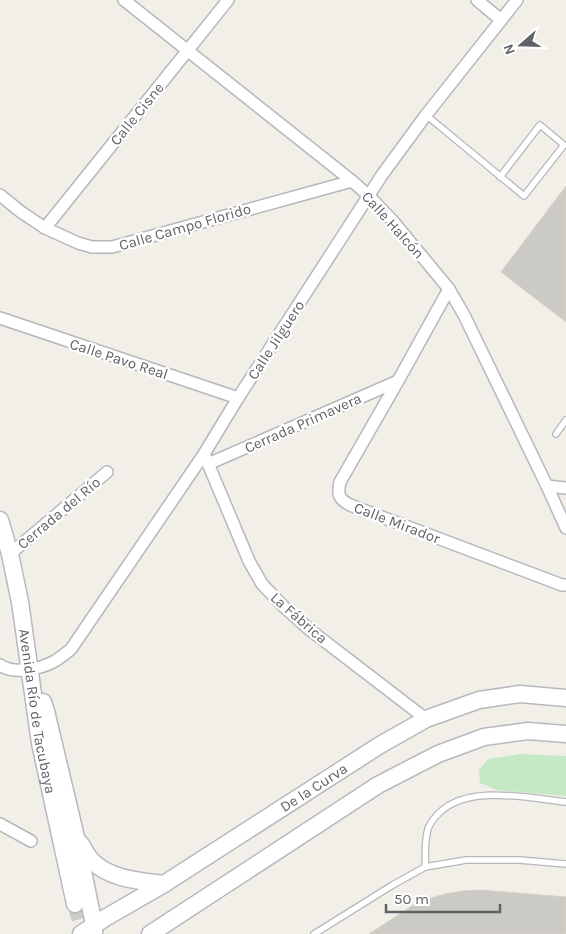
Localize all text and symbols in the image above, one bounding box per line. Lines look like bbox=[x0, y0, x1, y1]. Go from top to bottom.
north arrow bbox=[496, 20, 546, 70]
text: N bbox=[500, 42, 519, 57]
street label: Calle Cisne bbox=[106, 79, 168, 149]
street label: Calle Halcón bbox=[358, 188, 428, 262]
street label: Calle Campo Florido bbox=[117, 200, 253, 254]
street label: Calle Jilguero bbox=[244, 297, 308, 383]
street label: Calle Pavo Real bbox=[68, 335, 170, 383]
street label: Cerrada Primavera bbox=[242, 389, 364, 457]
street label: Cerrada del Río bbox=[14, 473, 104, 553]
street label: Calle Mirador bbox=[352, 498, 443, 548]
street label: La Fábrica bbox=[267, 588, 331, 648]
street label: Avenida Río de Tacubaya bbox=[15, 627, 60, 795]
street label: De la Curva bbox=[277, 759, 351, 816]
scale bar bbox=[386, 882, 500, 914]
text: 50 m bbox=[394, 890, 429, 908]

